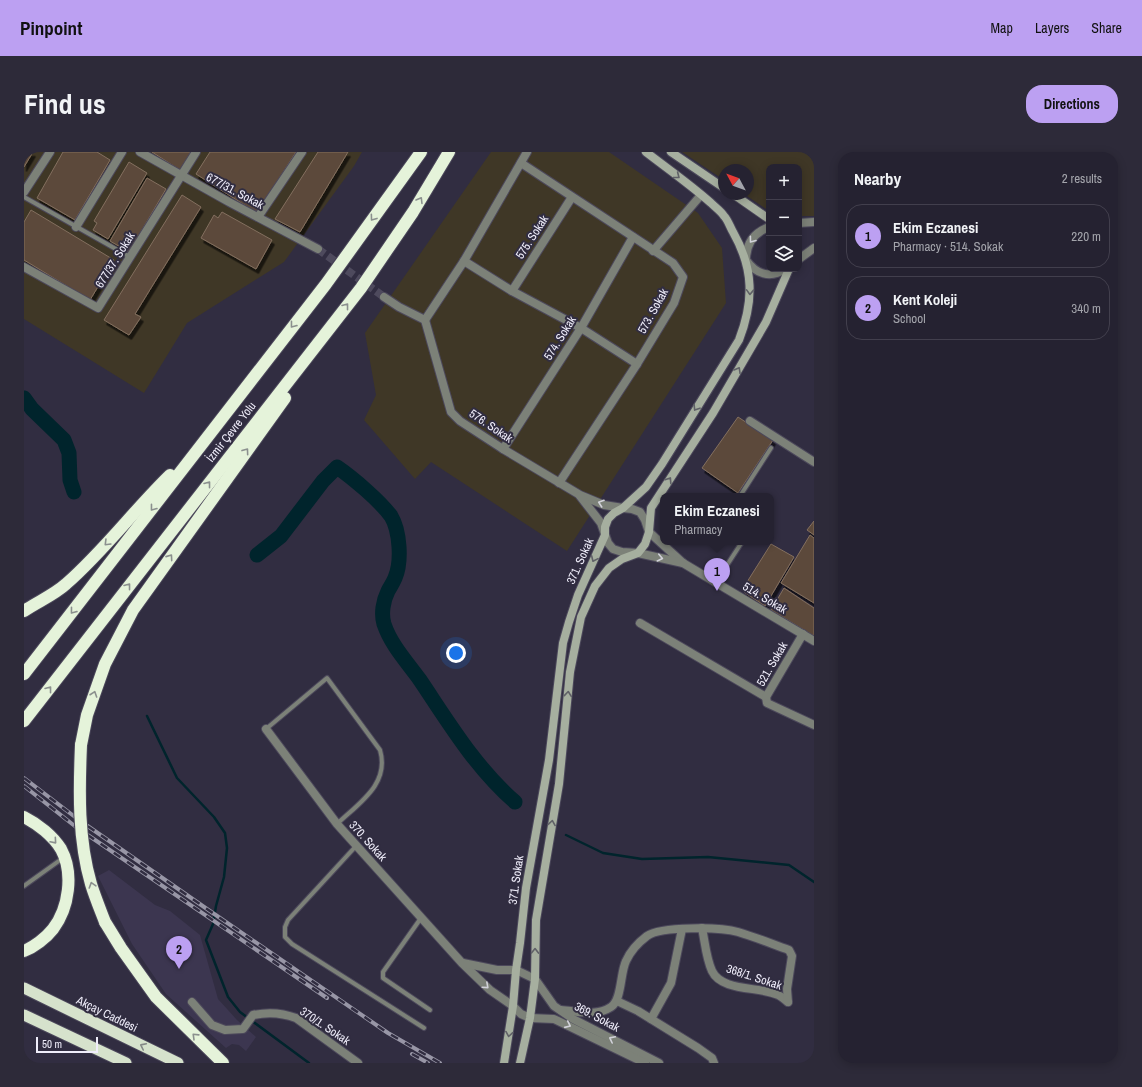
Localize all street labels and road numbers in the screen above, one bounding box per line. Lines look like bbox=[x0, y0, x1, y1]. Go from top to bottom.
street label: 677/31. Sokak bbox=[203, 169, 267, 213]
street label: 575. Sokak bbox=[512, 212, 552, 262]
street label: 677/37. Sokak bbox=[92, 229, 138, 291]
street label: 573. Sokak bbox=[634, 286, 672, 336]
street label: 574. Sokak bbox=[540, 313, 580, 363]
street label: İzmir Çevre Yolu bbox=[202, 399, 260, 465]
street label: 576. Sokak bbox=[466, 406, 516, 446]
street label: 371. Sokak bbox=[563, 535, 597, 587]
street label: 514. Sokak bbox=[740, 578, 790, 618]
street label: 521. Sokak bbox=[753, 639, 791, 689]
street label: 370. Sokak bbox=[346, 817, 390, 865]
street label: 371. Sokak bbox=[505, 854, 527, 905]
street label: 368/1. Sokak bbox=[724, 961, 784, 994]
street label: Akçay Caddesi bbox=[73, 992, 140, 1036]
street label: 369. Sokak bbox=[572, 998, 623, 1036]
street label: 370/1. Sokak bbox=[297, 1003, 353, 1049]

